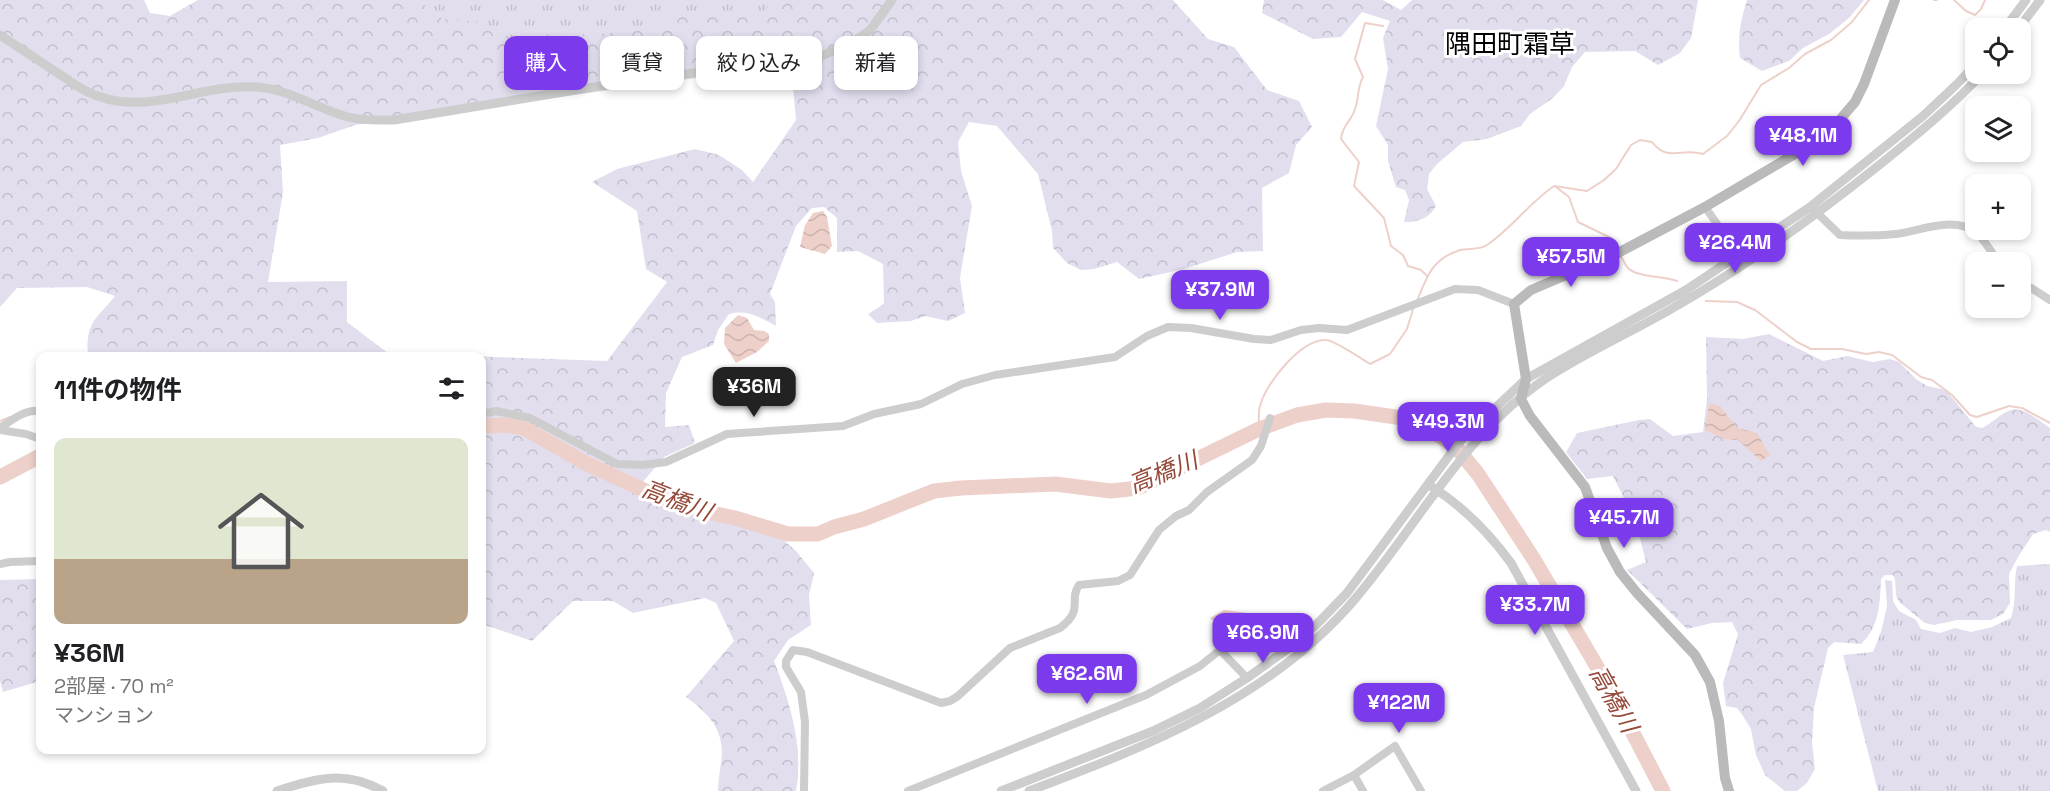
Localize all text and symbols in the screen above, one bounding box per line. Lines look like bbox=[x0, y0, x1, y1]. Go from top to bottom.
map controls bbox=[1965, 18, 2031, 318]
button: locate bbox=[1965, 18, 2031, 84]
district label: 隅田町霜草 bbox=[1445, 27, 1575, 61]
chip: 購入 bbox=[504, 36, 588, 90]
chip: 賃貸 bbox=[600, 36, 684, 90]
chip: 絞り込み bbox=[696, 36, 822, 90]
chip: 新着 bbox=[834, 36, 918, 90]
button: layers bbox=[1965, 96, 2031, 162]
pin: ¥48.1M bbox=[1754, 116, 1852, 167]
text: ¥48.1M bbox=[1769, 122, 1837, 148]
button: + bbox=[1965, 174, 2031, 240]
pin: ¥26.4M bbox=[1686, 223, 1784, 274]
text: ¥26.4M bbox=[1699, 229, 1771, 255]
pin: ¥57.5M bbox=[1522, 237, 1620, 288]
text: ¥57.5M bbox=[1536, 243, 1606, 269]
button: − bbox=[1965, 252, 2031, 318]
pin: ¥37.9M bbox=[1171, 270, 1269, 321]
text: ¥37.9M bbox=[1185, 276, 1255, 302]
pin: ¥36M bbox=[718, 367, 790, 418]
icon: filters bbox=[435, 372, 468, 405]
text: 11件の物件 bbox=[54, 373, 182, 407]
text: ¥36M bbox=[727, 373, 781, 399]
pin: ¥49.3M bbox=[1399, 402, 1497, 453]
text: ¥49.3M bbox=[1411, 408, 1485, 434]
water label: 高橋川 bbox=[1124, 443, 1205, 500]
water label: 高橋川 bbox=[638, 473, 719, 528]
icon: home bbox=[207, 477, 315, 585]
pin: ¥45.7M bbox=[1575, 498, 1673, 549]
text: ¥45.7M bbox=[1588, 504, 1660, 530]
pin: ¥33.7M bbox=[1486, 585, 1584, 636]
text: ¥33.7M bbox=[1500, 591, 1570, 617]
pin: ¥66.9M bbox=[1214, 613, 1312, 664]
text: ¥66.9M bbox=[1227, 619, 1300, 645]
text: ¥36M bbox=[54, 636, 125, 670]
pin: ¥62.6M bbox=[1038, 654, 1136, 705]
text: ¥62.6M bbox=[1051, 660, 1123, 686]
water label: 高橋川 bbox=[1583, 660, 1646, 741]
text: 2部屋 · 70 m² bbox=[54, 673, 174, 699]
pin: ¥122M bbox=[1357, 683, 1441, 734]
text: ¥122M bbox=[1368, 689, 1430, 715]
text: マンション bbox=[54, 702, 154, 728]

